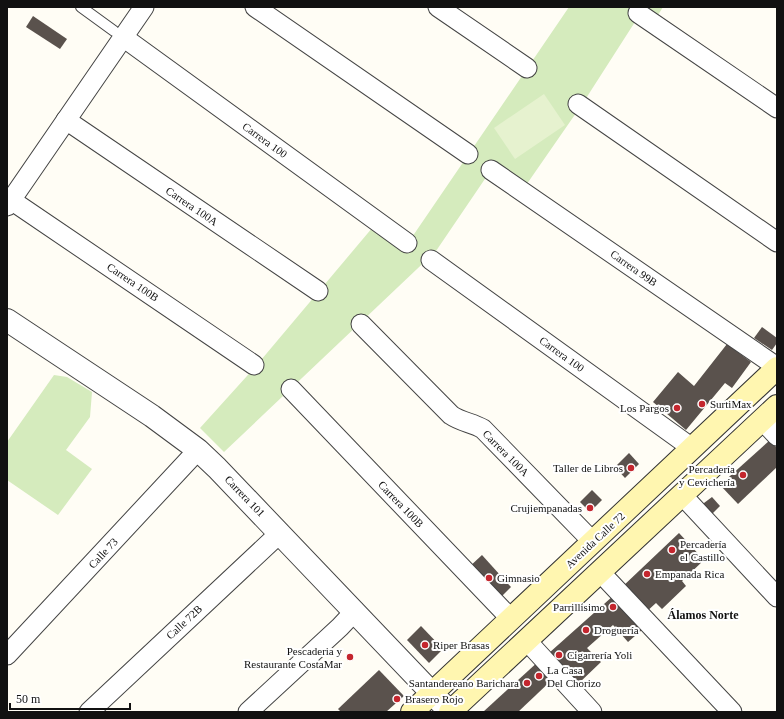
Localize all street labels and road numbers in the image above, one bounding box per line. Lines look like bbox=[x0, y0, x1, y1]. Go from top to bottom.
street label: Carrera 100 bbox=[240, 120, 290, 160]
street label: Carrera 100A bbox=[164, 184, 220, 228]
street label: Carrera 99B bbox=[608, 248, 660, 288]
street label: Carrera 100B bbox=[105, 260, 161, 304]
street label: Carrera 100 bbox=[537, 334, 587, 374]
street label: Carrera 100A bbox=[480, 427, 532, 479]
street label: Carrera 101 bbox=[223, 473, 267, 519]
street label: Carrera 100B bbox=[376, 478, 426, 530]
street label: Avenida Calle 72 bbox=[563, 510, 627, 570]
street label: Calle 73 bbox=[86, 535, 120, 571]
street label: Calle 72B bbox=[164, 603, 204, 641]

